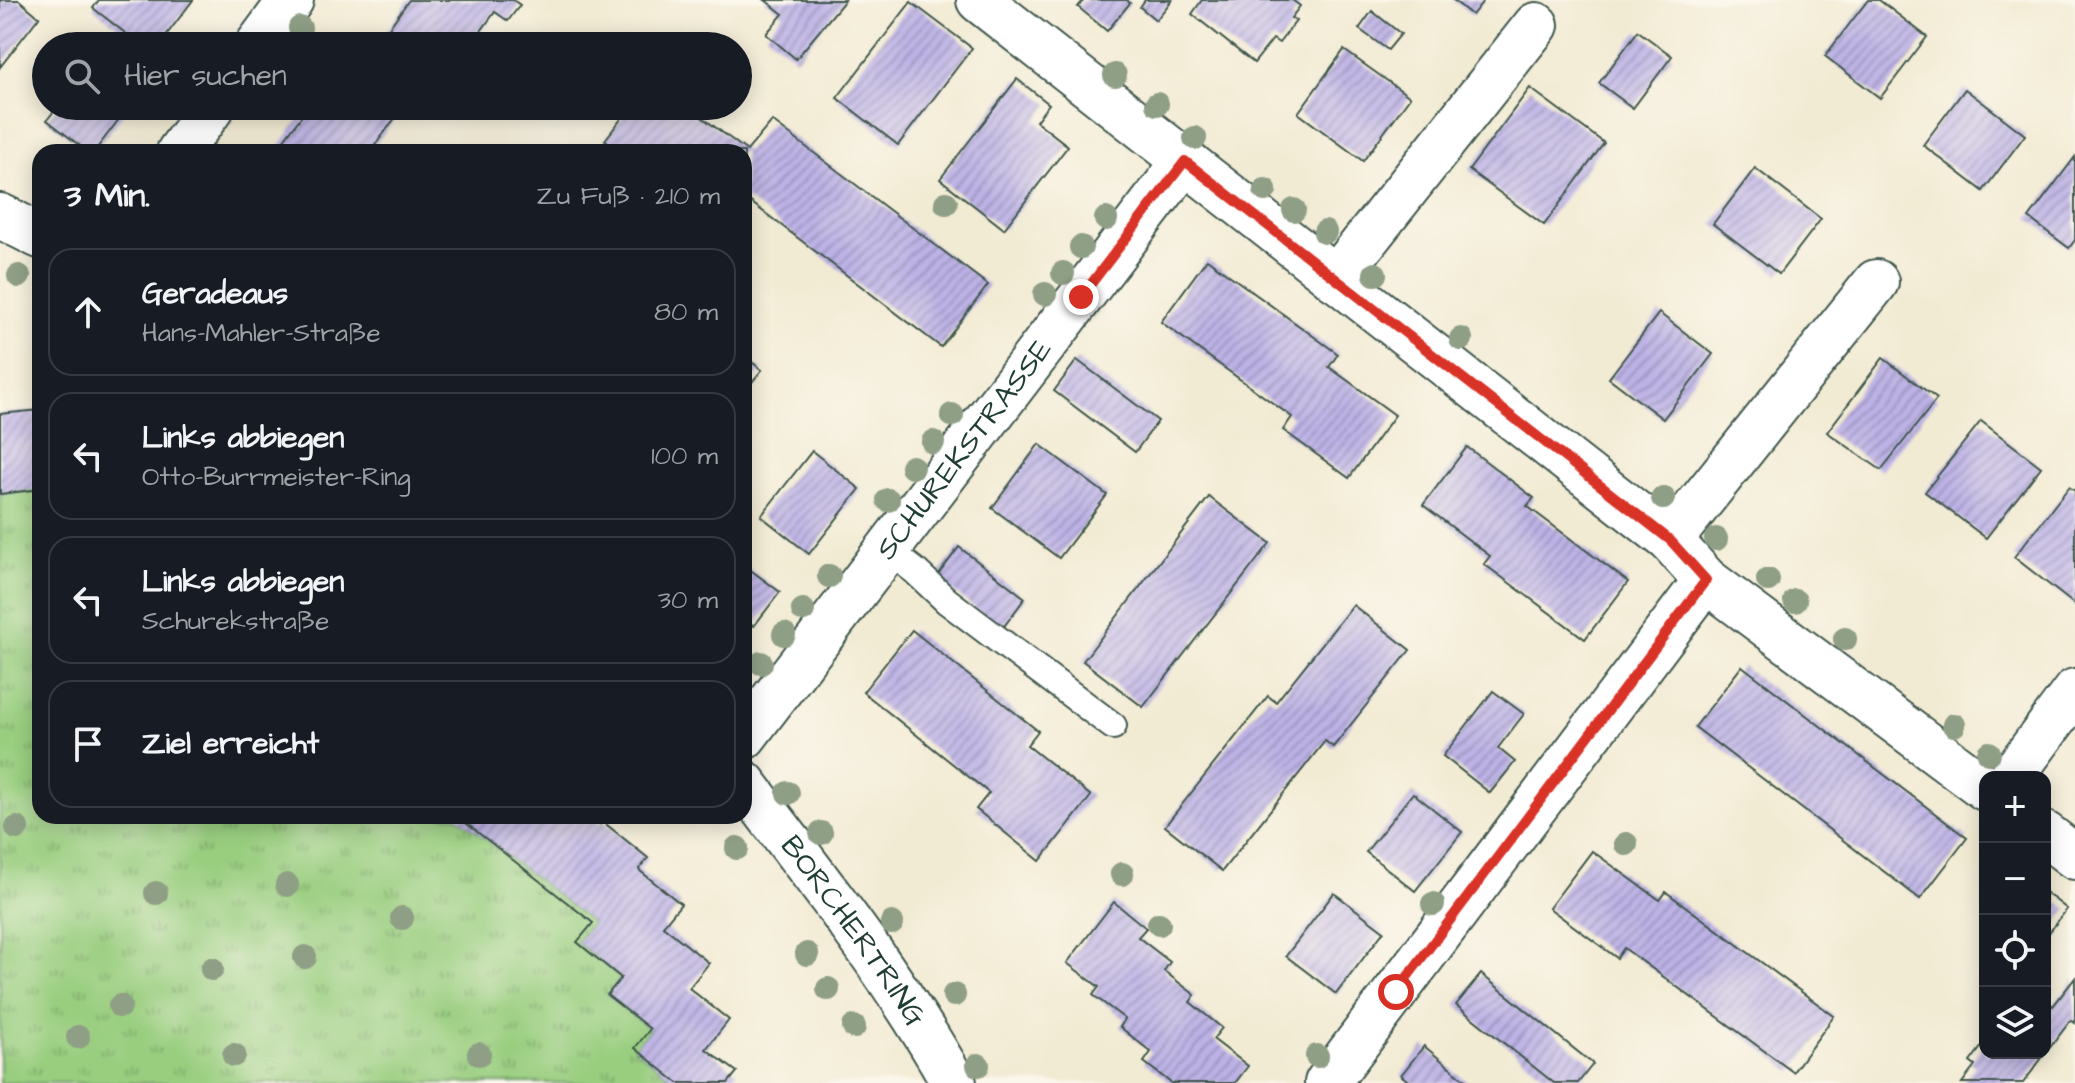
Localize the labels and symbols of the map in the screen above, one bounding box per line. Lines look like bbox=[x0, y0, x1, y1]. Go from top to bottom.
route end bbox=[1063, 279, 1099, 315]
street label: SCHUREKSTRASSE bbox=[866, 330, 1062, 569]
street label: BORCHERTRING bbox=[771, 827, 936, 1035]
route start bbox=[1378, 974, 1414, 1010]

